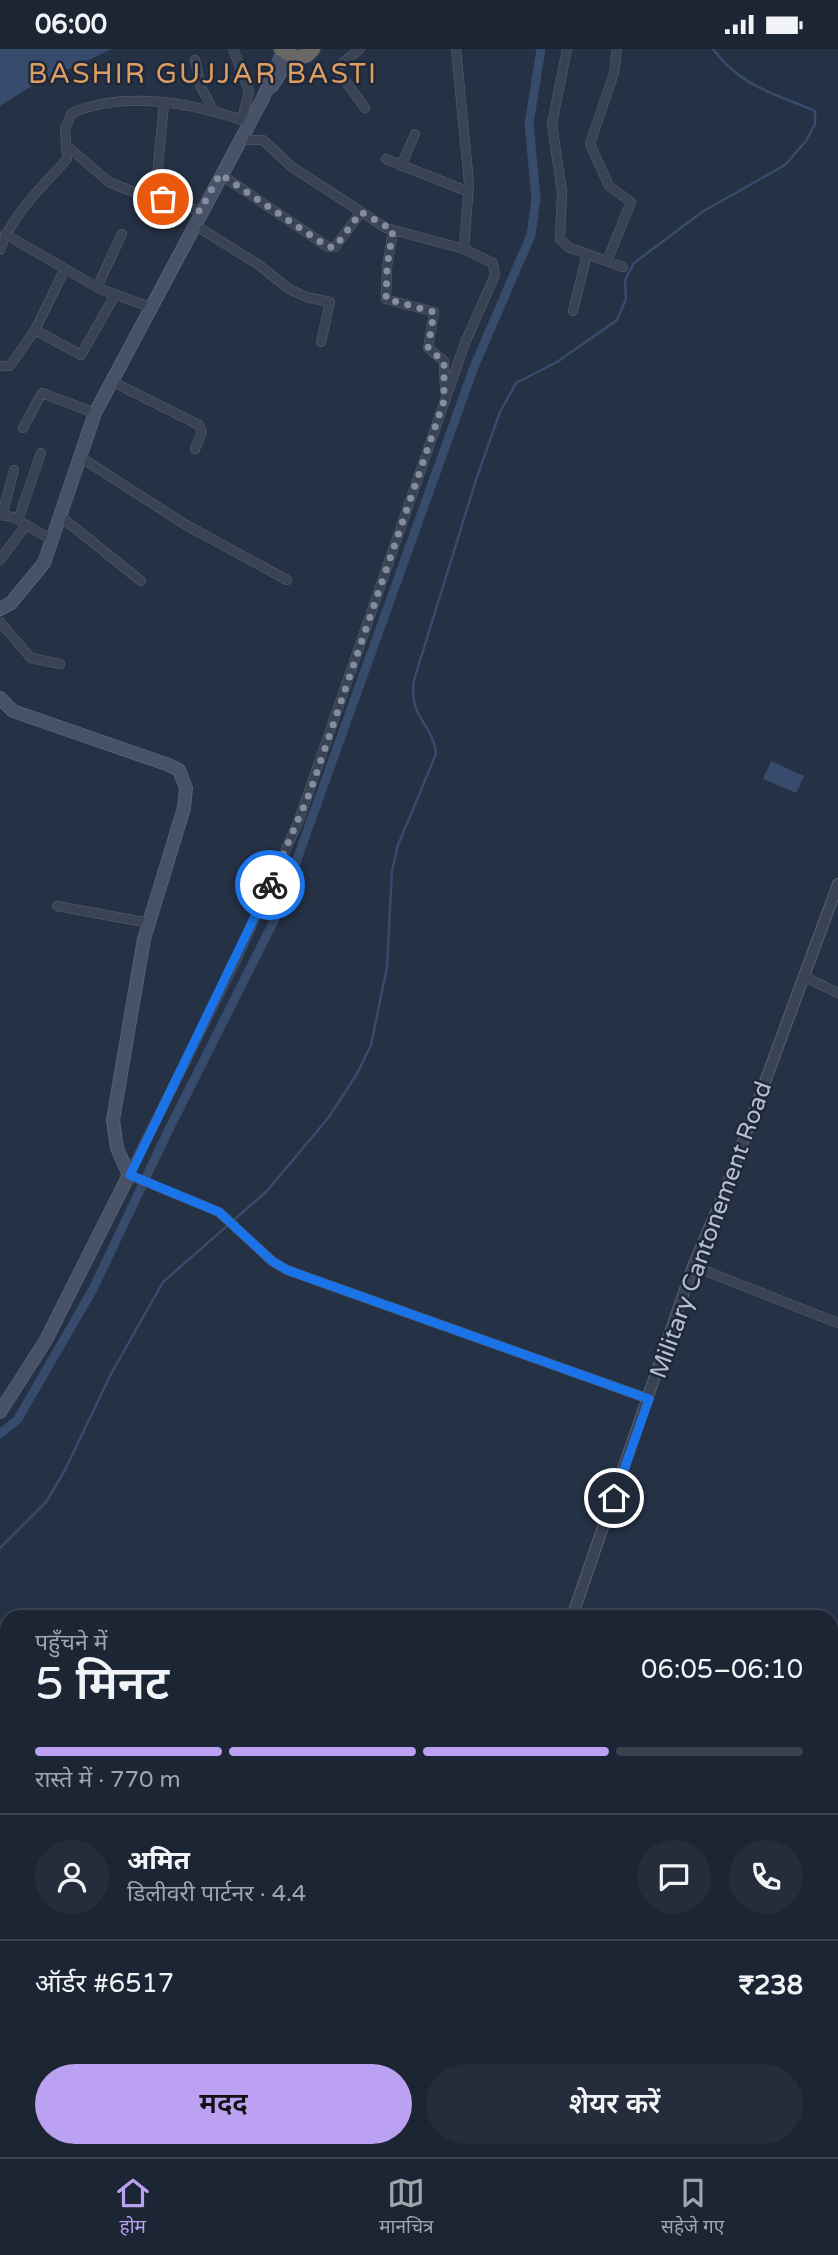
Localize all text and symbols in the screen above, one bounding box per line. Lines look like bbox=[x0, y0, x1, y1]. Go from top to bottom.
text: 06:00 bbox=[35, 9, 107, 40]
district label: BASHIR GUJJAR BASTI bbox=[28, 57, 378, 91]
pin bbox=[133, 169, 193, 229]
icon: bag bbox=[144, 180, 182, 218]
courier bbox=[235, 850, 305, 920]
icon: bike bbox=[251, 866, 289, 904]
street label: Military Cantonement Road bbox=[644, 1078, 778, 1382]
pin bbox=[584, 1468, 644, 1528]
icon: home bbox=[595, 1479, 633, 1517]
text: पहुँचने में bbox=[35, 1629, 107, 1657]
text: 06:05–06:10 bbox=[641, 1654, 803, 1685]
text: 5 मिनट bbox=[35, 1657, 169, 1712]
text: रास्ते में · 770 m bbox=[35, 1766, 181, 1794]
button: person bbox=[35, 1840, 109, 1914]
button: chat bbox=[637, 1840, 711, 1914]
button: phone bbox=[729, 1840, 803, 1914]
text: अमित bbox=[127, 1845, 190, 1876]
text: डिलीवरी पार्टनर · 4.4 bbox=[127, 1880, 306, 1908]
text: ऑर्डर #6517 bbox=[35, 1968, 174, 1999]
text: ₹238 bbox=[739, 1970, 803, 2001]
button: मदद bbox=[35, 2064, 412, 2144]
button: शेयर करें bbox=[426, 2064, 803, 2144]
tab: होम bbox=[114, 2174, 152, 2241]
tab: मानचित्र bbox=[379, 2174, 434, 2241]
tab: सहेजे गए bbox=[661, 2174, 724, 2241]

